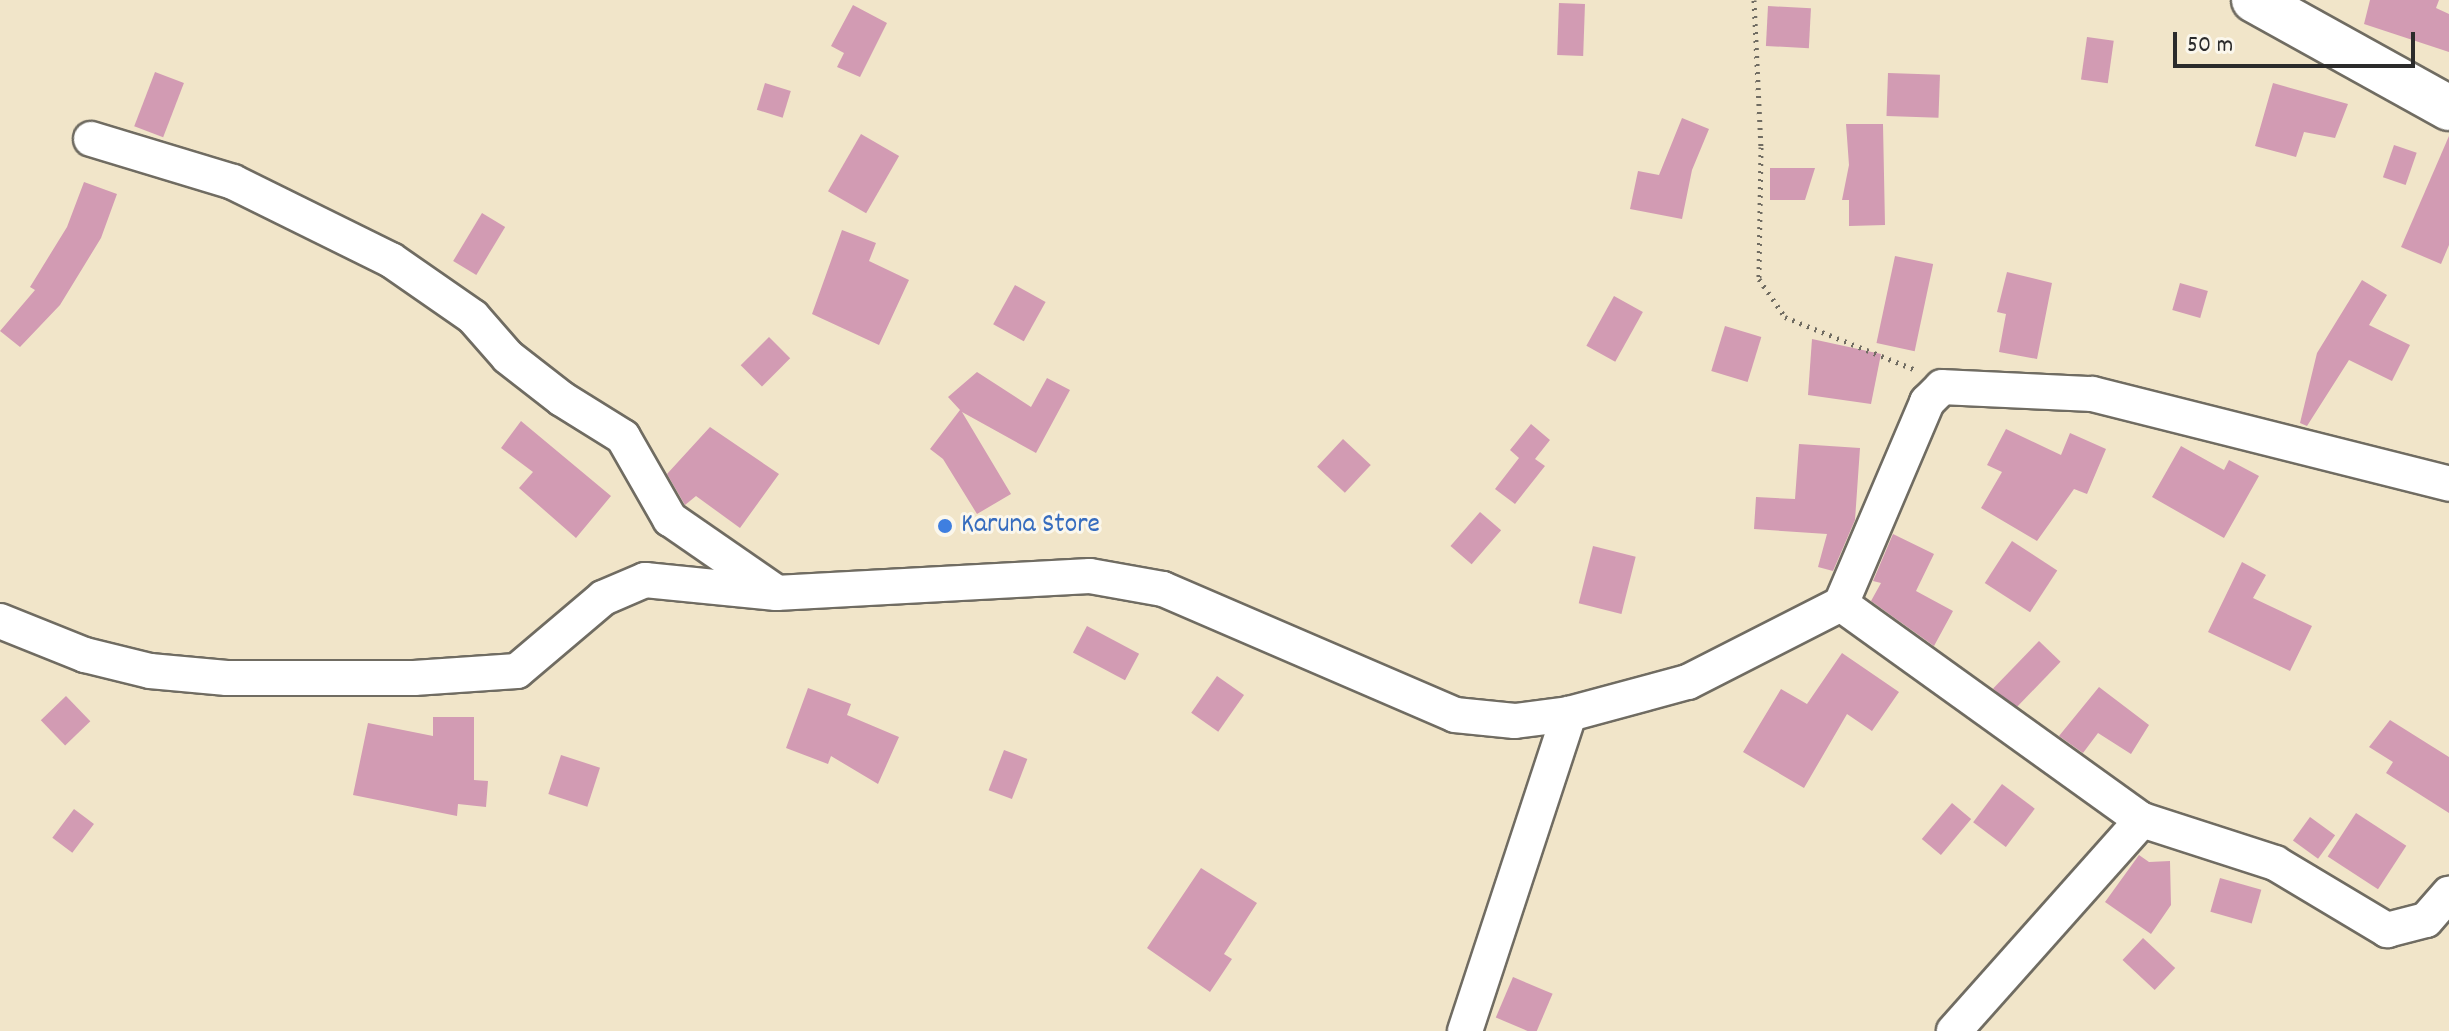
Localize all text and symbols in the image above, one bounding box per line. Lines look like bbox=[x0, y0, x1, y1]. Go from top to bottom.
scale bar bbox=[2177, 16, 2419, 66]
text: 50 m bbox=[2187, 29, 2233, 63]
place label: Karuna Store bbox=[961, 509, 1100, 543]
marker: Karuna Store bbox=[936, 517, 954, 535]

